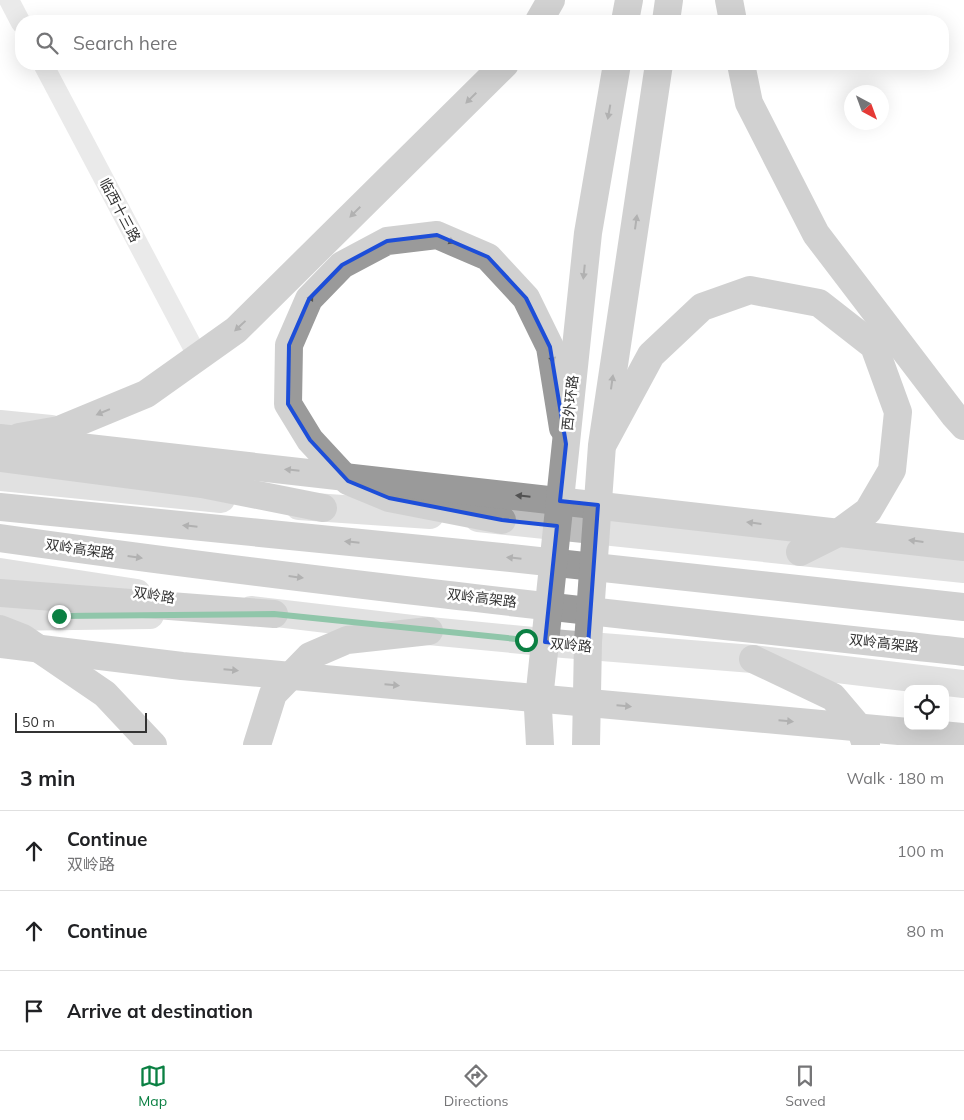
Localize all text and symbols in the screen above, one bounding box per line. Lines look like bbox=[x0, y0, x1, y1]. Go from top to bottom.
search box bbox=[15, 15, 949, 70]
icon: search bbox=[33, 29, 61, 57]
text: Search here bbox=[73, 31, 177, 55]
north arrow bbox=[844, 85, 889, 130]
one-way arrow bbox=[465, 92, 477, 104]
one-way arrow bbox=[605, 104, 613, 120]
street label: 临西十三路 bbox=[96, 175, 144, 245]
one-way arrow bbox=[349, 206, 361, 218]
one-way arrow bbox=[632, 213, 640, 229]
one-way arrow bbox=[441, 236, 455, 244]
one-way arrow bbox=[580, 265, 588, 281]
one-way arrow bbox=[305, 294, 314, 307]
one-way arrow bbox=[233, 321, 246, 332]
one-way arrow bbox=[548, 348, 556, 364]
street label: 西外环路 bbox=[558, 374, 582, 432]
one-way arrow bbox=[608, 374, 616, 390]
one-way arrow bbox=[96, 409, 110, 417]
one-way arrow bbox=[284, 466, 300, 474]
one-way arrow bbox=[515, 492, 531, 500]
one-way arrow bbox=[746, 519, 762, 527]
one-way arrow bbox=[182, 522, 198, 530]
street label: 双岭高架路 bbox=[44, 535, 116, 563]
one-way arrow bbox=[907, 537, 923, 545]
one-way arrow bbox=[344, 538, 360, 546]
one-way arrow bbox=[127, 553, 143, 561]
one-way arrow bbox=[505, 554, 521, 562]
one-way arrow bbox=[288, 573, 304, 581]
street label: 双岭路 bbox=[132, 583, 176, 607]
street label: 双岭高架路 bbox=[446, 585, 518, 611]
route end bbox=[48, 605, 71, 628]
route start bbox=[515, 629, 538, 652]
street label: 双岭高架路 bbox=[848, 630, 920, 656]
street label: 双岭路 bbox=[549, 634, 593, 656]
one-way arrow bbox=[223, 666, 239, 674]
one-way arrow bbox=[385, 681, 401, 689]
map controls bbox=[904, 685, 949, 730]
button: locate bbox=[904, 685, 949, 730]
one-way arrow bbox=[616, 702, 632, 710]
scale bar bbox=[15, 710, 148, 733]
text: 50 m bbox=[22, 713, 55, 731]
one-way arrow bbox=[778, 717, 794, 725]
text: 3 min bbox=[20, 765, 75, 791]
text: Walk · 180 m bbox=[846, 768, 944, 788]
text: Continue bbox=[67, 827, 147, 851]
icon: ahead bbox=[20, 837, 48, 865]
text: 100 m bbox=[897, 841, 944, 861]
text: 双岭路 bbox=[67, 854, 115, 874]
icon: ahead bbox=[20, 917, 48, 945]
text: Continue bbox=[67, 919, 147, 943]
text: 80 m bbox=[907, 921, 944, 941]
icon: arrive bbox=[20, 997, 48, 1025]
text: Arrive at destination bbox=[67, 999, 253, 1023]
tab: Map bbox=[138, 1062, 167, 1110]
tab: Directions bbox=[444, 1062, 509, 1110]
tab: Saved bbox=[785, 1062, 826, 1110]

